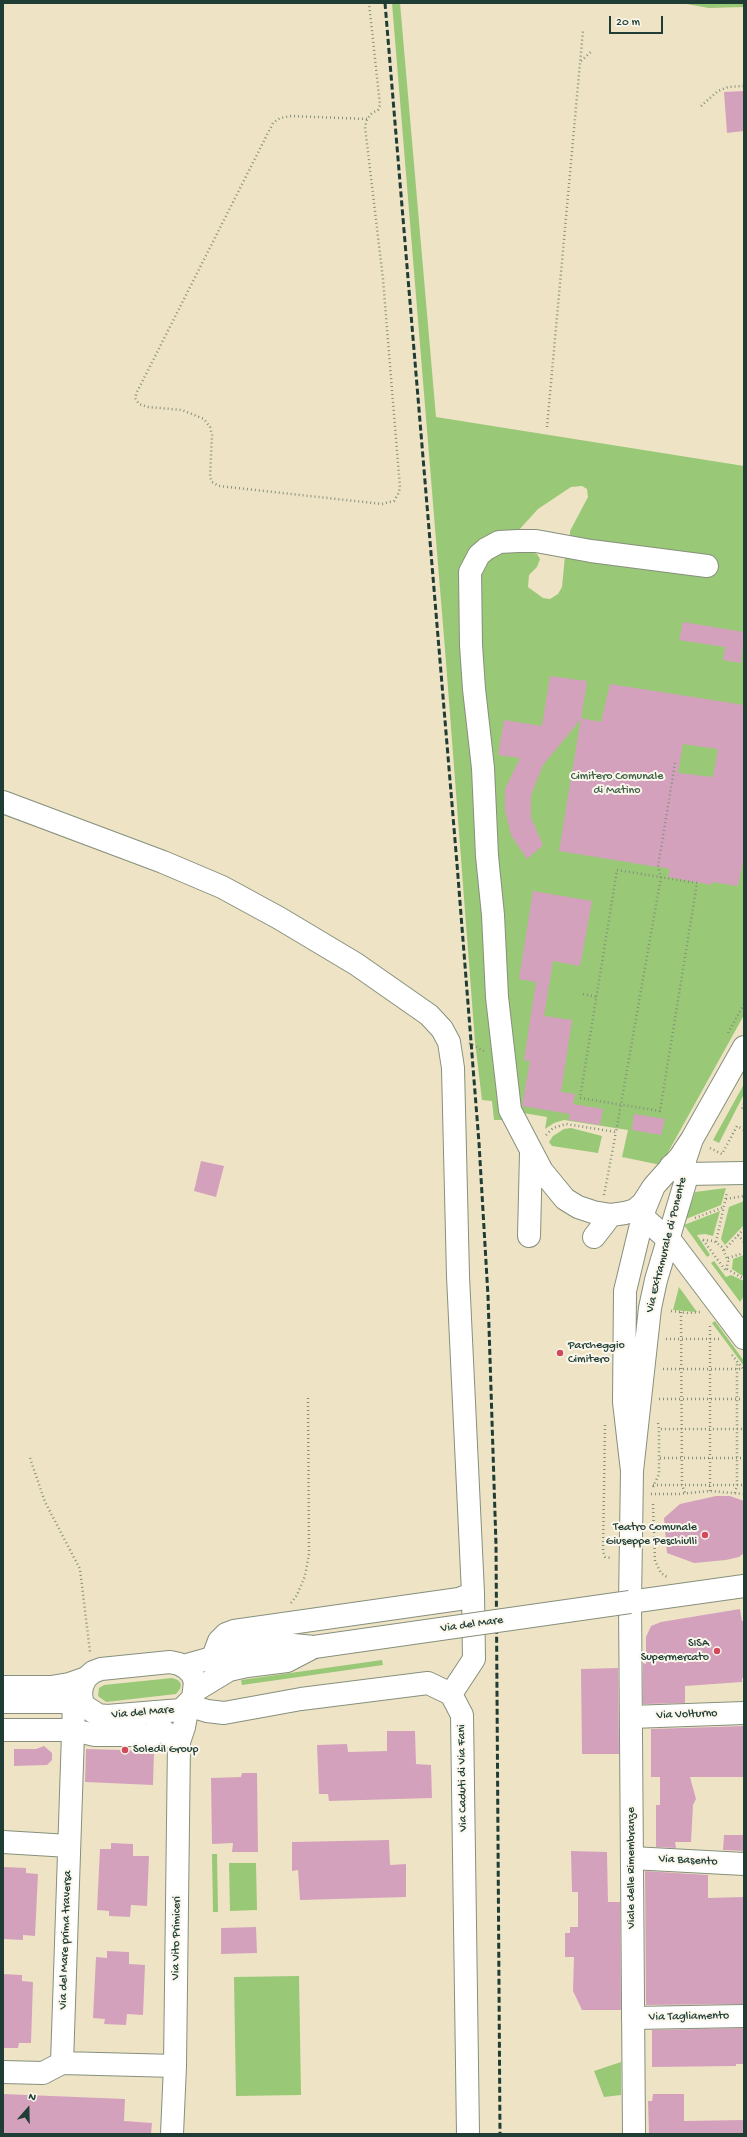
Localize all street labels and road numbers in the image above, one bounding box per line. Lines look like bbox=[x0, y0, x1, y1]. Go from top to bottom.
street label: Via Extramurale di Ponente bbox=[643, 1176, 691, 1314]
street label: Via del Mare bbox=[440, 1613, 504, 1637]
street label: Via del Mare bbox=[111, 1703, 175, 1723]
street label: Via Volturno bbox=[656, 1707, 718, 1723]
street label: Via Caduti di Via Fani bbox=[455, 1724, 471, 1832]
street label: Viale delle Rimembranze bbox=[625, 1807, 639, 1929]
street label: Via Basento bbox=[658, 1852, 718, 1870]
street label: Via del Mare prima traversa bbox=[56, 1870, 76, 2010]
street label: Via Vito Primiceri bbox=[169, 1896, 185, 1980]
street label: Via Tagliamento bbox=[649, 2009, 729, 2025]

